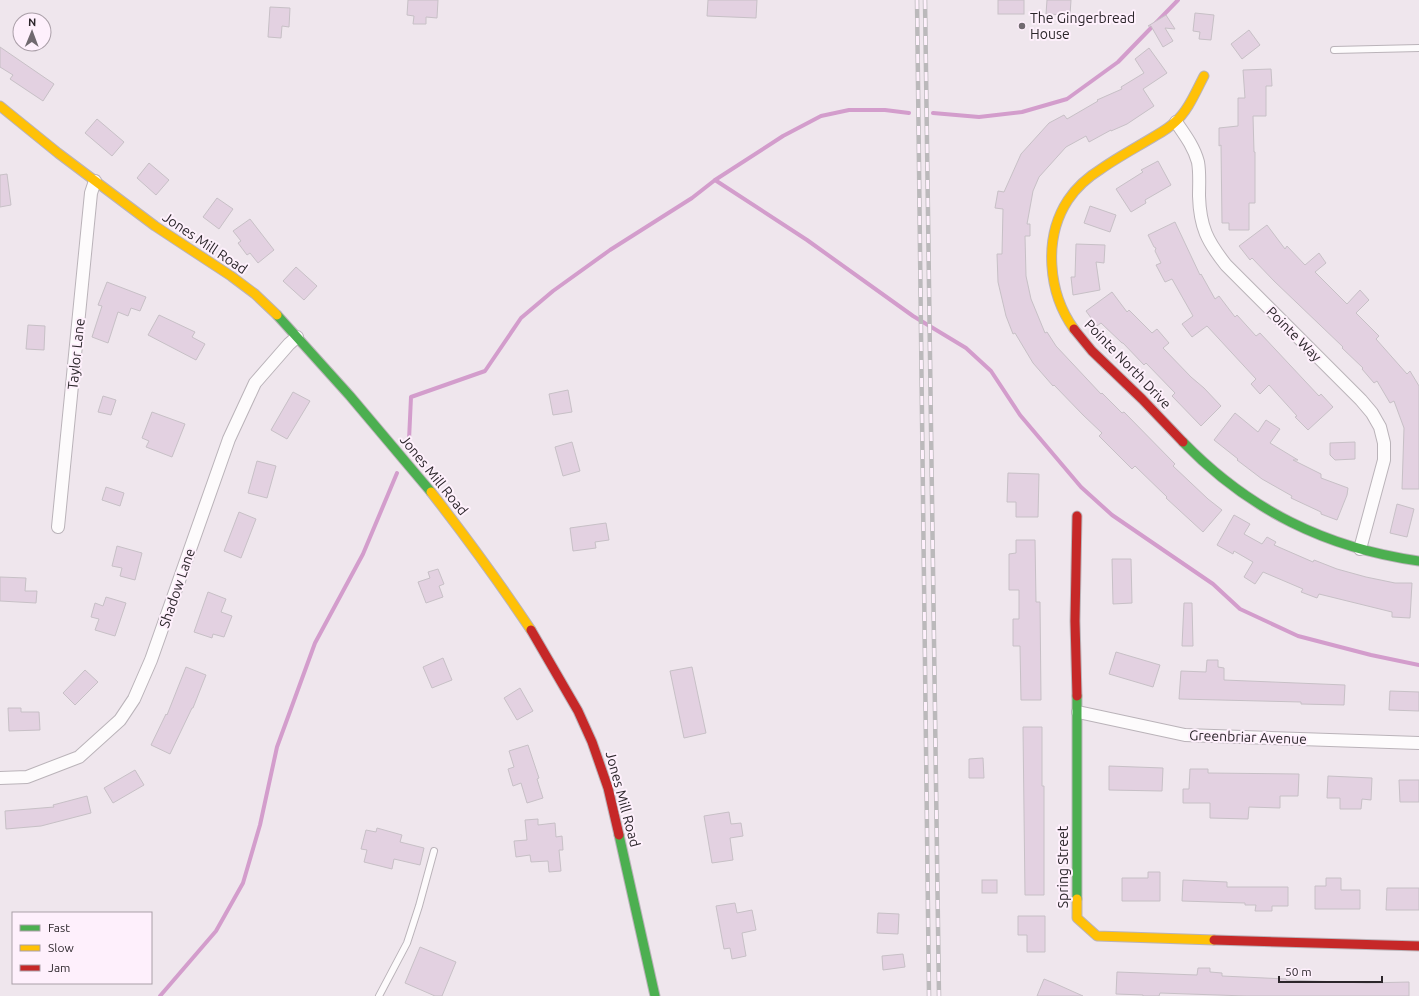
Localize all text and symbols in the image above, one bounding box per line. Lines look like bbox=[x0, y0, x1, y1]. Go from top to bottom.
place label: The Gingerbread House bbox=[1030, 10, 1135, 42]
north arrow bbox=[12, 12, 52, 52]
text: N bbox=[28, 16, 36, 28]
marker: The Gingerbread House bbox=[1017, 21, 1027, 31]
street label: Jones Mill Road bbox=[160, 209, 250, 277]
street label: Pointe Way bbox=[1263, 303, 1325, 365]
street label: Pointe North Drive bbox=[1081, 316, 1175, 412]
street label: Taylor Lane bbox=[64, 318, 88, 390]
street label: Jones Mill Road bbox=[397, 432, 471, 518]
street label: Shadow Lane bbox=[156, 546, 198, 630]
street label: Greenbriar Avenue bbox=[1189, 727, 1307, 747]
street label: Jones Mill Road bbox=[603, 749, 643, 849]
street label: Spring Street bbox=[1055, 825, 1071, 908]
legend bbox=[12, 912, 152, 984]
text: Fast bbox=[48, 921, 70, 934]
text: Slow bbox=[48, 941, 74, 954]
scale bar bbox=[1279, 958, 1382, 984]
text: Jam bbox=[48, 961, 70, 974]
text: 50 m bbox=[1285, 965, 1312, 978]

